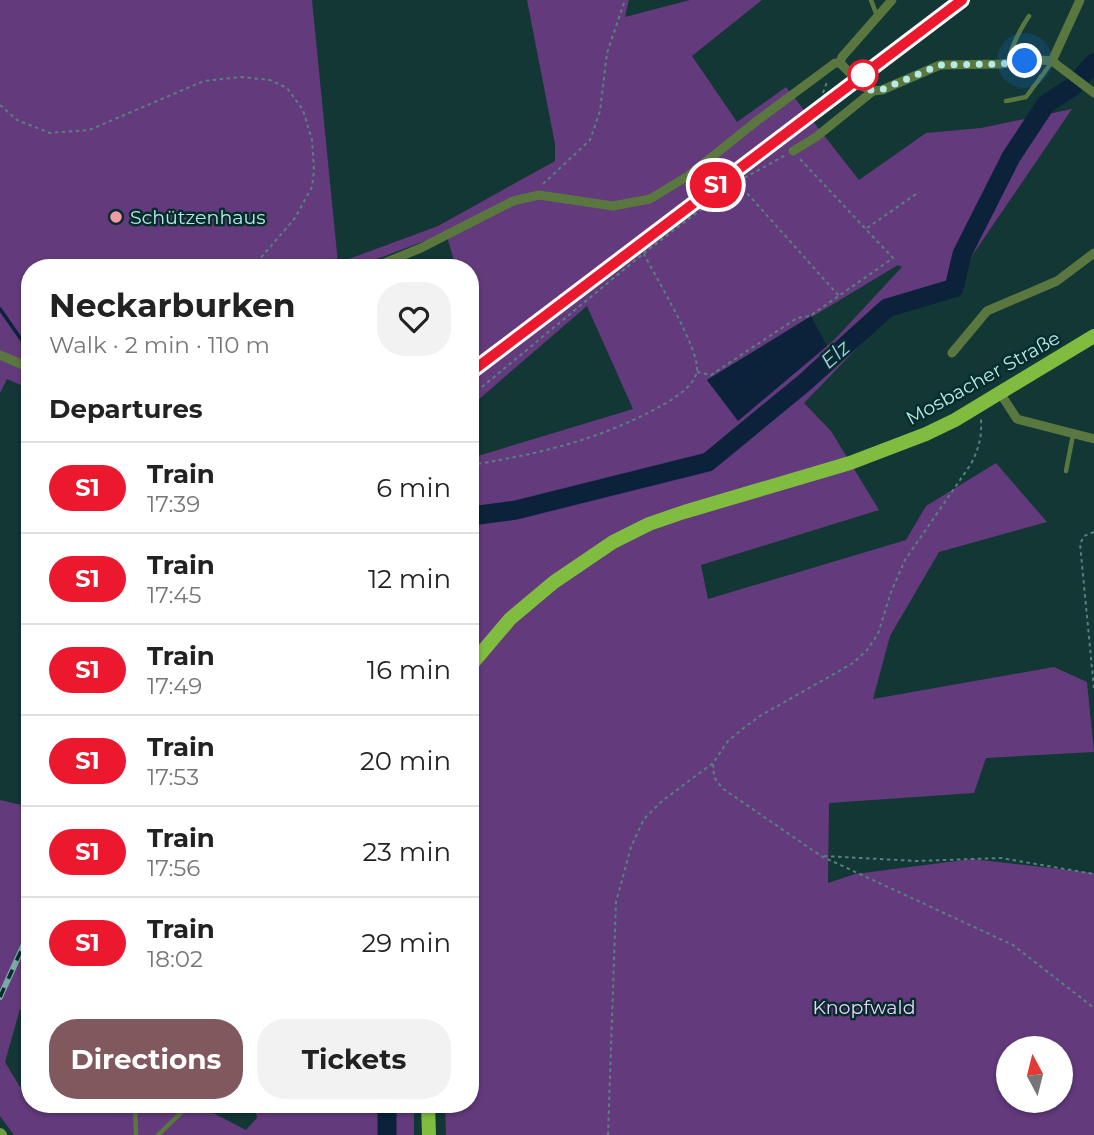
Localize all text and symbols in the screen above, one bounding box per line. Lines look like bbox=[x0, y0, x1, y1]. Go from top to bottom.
your location bbox=[1007, 43, 1042, 78]
unlabelled marker bbox=[848, 60, 878, 90]
line badge: S1 bbox=[684, 162, 748, 208]
text: S1 bbox=[704, 170, 728, 199]
place label: Schützenhaus bbox=[130, 206, 266, 229]
marker: Schützenhaus bbox=[108, 209, 124, 225]
button: heart bbox=[377, 282, 451, 356]
text: Neckarburken bbox=[49, 285, 296, 325]
street label: Mosbacher Straße bbox=[902, 326, 1064, 430]
text: Walk · 2 min · 110 m bbox=[49, 331, 270, 359]
water label: Elz bbox=[815, 334, 855, 373]
text: Departures bbox=[49, 393, 203, 425]
text: Train bbox=[147, 458, 215, 490]
text: 6 min bbox=[376, 472, 451, 504]
text: S1 bbox=[75, 473, 100, 502]
text: 17:39 bbox=[147, 490, 200, 518]
text: Train bbox=[147, 549, 215, 581]
text: 12 min bbox=[368, 563, 451, 595]
text: S1 bbox=[75, 564, 100, 593]
text: 17:45 bbox=[147, 581, 201, 609]
text: Train bbox=[147, 640, 215, 672]
text: 16 min bbox=[367, 654, 451, 686]
text: S1 bbox=[75, 655, 100, 684]
text: 17:49 bbox=[147, 672, 202, 700]
text: Train bbox=[147, 731, 215, 763]
text: 20 min bbox=[360, 745, 451, 777]
text: S1 bbox=[75, 746, 100, 775]
text: 17:53 bbox=[147, 763, 199, 791]
text: Train bbox=[147, 822, 215, 854]
text: 23 min bbox=[363, 836, 451, 868]
text: S1 bbox=[75, 837, 100, 866]
text: 17:56 bbox=[147, 854, 200, 882]
text: Train bbox=[147, 913, 215, 945]
text: 29 min bbox=[361, 927, 451, 959]
text: S1 bbox=[75, 928, 100, 957]
text: 18:02 bbox=[147, 945, 203, 973]
park label: Knopfwald bbox=[812, 996, 916, 1019]
button: Directions bbox=[49, 1019, 243, 1099]
button: Tickets bbox=[257, 1019, 451, 1099]
north arrow bbox=[996, 1036, 1073, 1113]
map controls bbox=[996, 1036, 1073, 1113]

